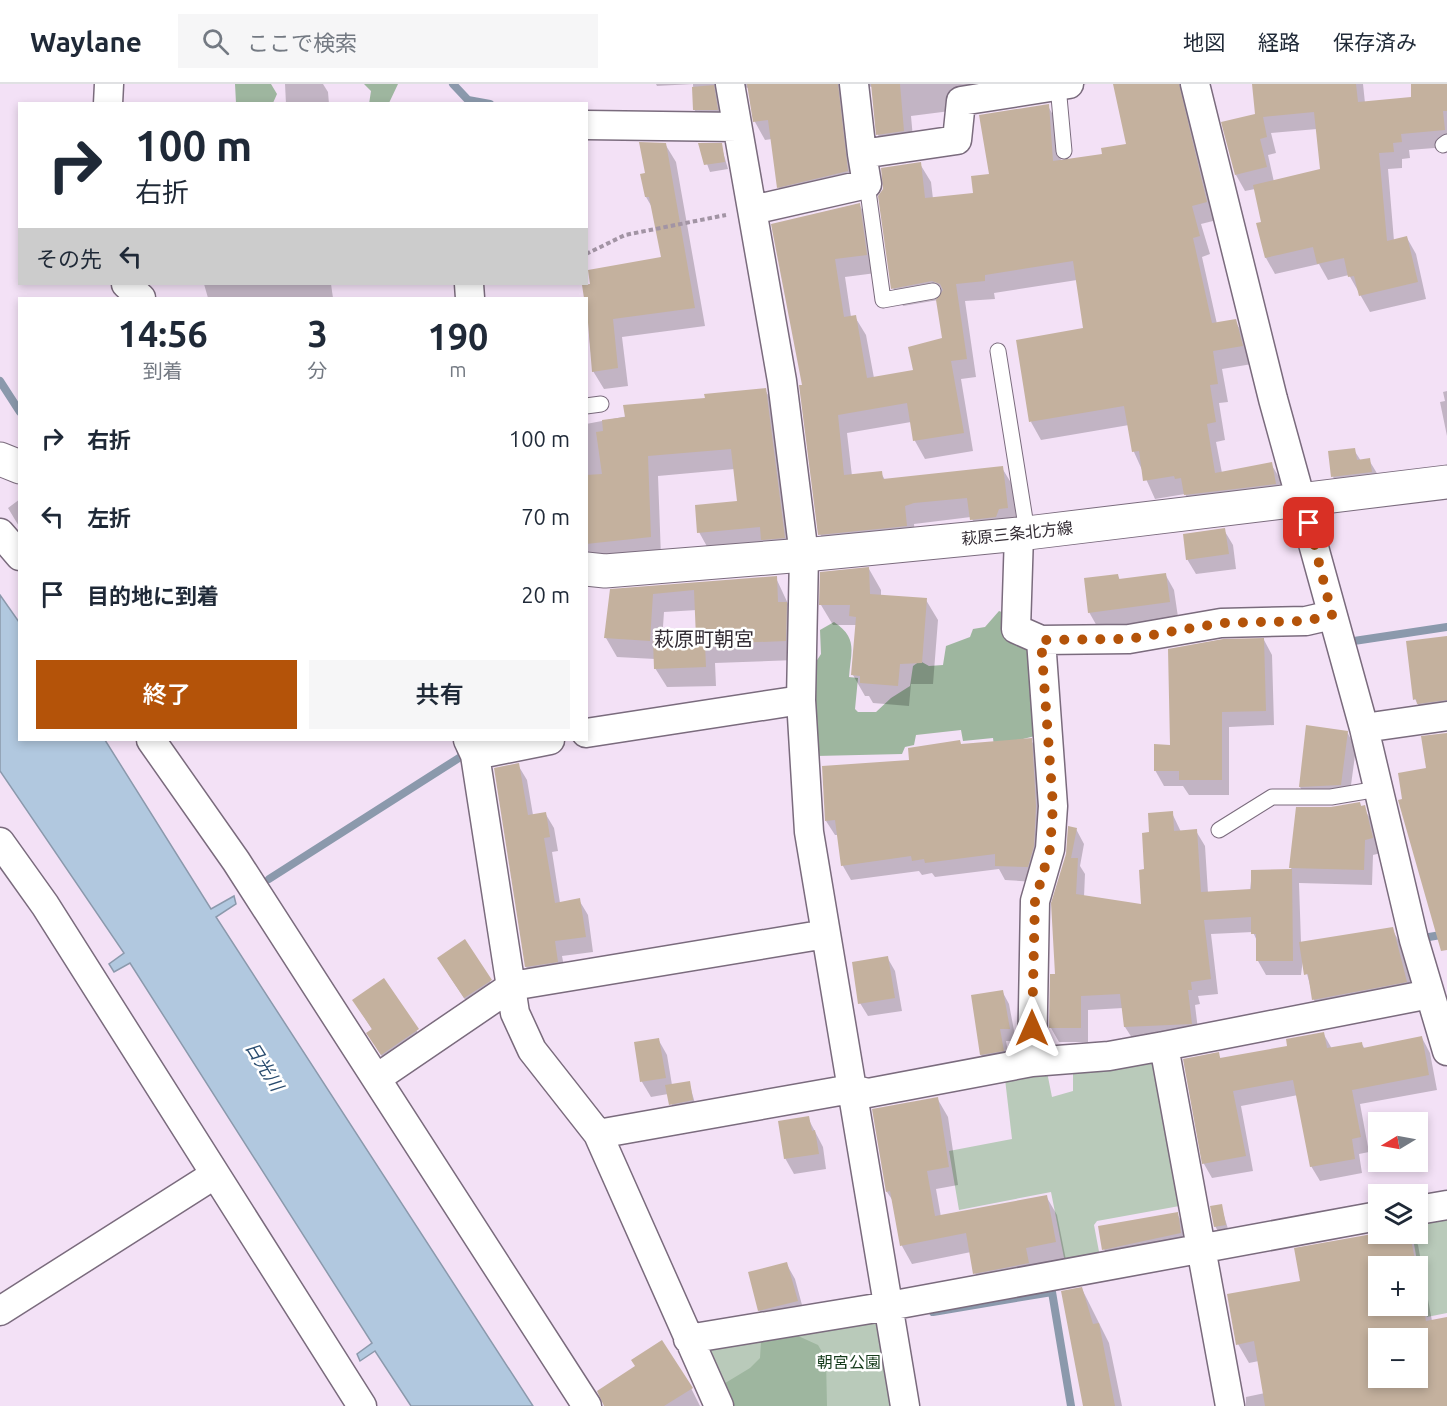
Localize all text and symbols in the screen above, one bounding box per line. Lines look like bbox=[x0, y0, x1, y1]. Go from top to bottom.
search box bbox=[178, 14, 598, 68]
icon: search bbox=[199, 25, 232, 58]
text: Waylane bbox=[30, 26, 142, 57]
text: ここで検索 bbox=[247, 30, 357, 55]
text: 地図 bbox=[1183, 30, 1225, 54]
text: 経路 bbox=[1258, 30, 1300, 54]
text: 保存済み bbox=[1333, 30, 1417, 54]
text: 100 m bbox=[135, 122, 252, 169]
icon: right bbox=[36, 126, 114, 204]
text: 右折 bbox=[135, 177, 189, 207]
icon: left bbox=[114, 240, 147, 273]
text: その先 bbox=[36, 246, 102, 271]
text: 14:56 bbox=[118, 313, 208, 354]
text: 3 bbox=[307, 313, 328, 354]
text: 190 bbox=[427, 316, 488, 357]
text: m bbox=[449, 358, 467, 381]
text: 到着 bbox=[143, 359, 183, 382]
text: 分 bbox=[308, 359, 328, 382]
icon: right bbox=[36, 422, 69, 455]
text: 100 m bbox=[509, 426, 570, 451]
text: 右折 bbox=[87, 427, 131, 452]
pin bbox=[1283, 497, 1334, 548]
icon: left bbox=[36, 500, 69, 533]
text: 70 m bbox=[521, 504, 570, 529]
text: 左折 bbox=[87, 505, 131, 530]
icon: arrive bbox=[1292, 506, 1325, 539]
street label: 萩原三条北方線 bbox=[960, 518, 1074, 548]
icon: arrive bbox=[36, 578, 69, 611]
text: 20 m bbox=[521, 582, 570, 607]
text: 目的地に到着 bbox=[87, 583, 219, 608]
district label: 萩原町朝宮 bbox=[654, 627, 754, 650]
button: 終了 bbox=[36, 660, 297, 729]
button: 共有 bbox=[309, 660, 570, 729]
position arrow bbox=[1000, 996, 1064, 1060]
water label: 日光川 bbox=[242, 1038, 289, 1096]
north arrow bbox=[1368, 1112, 1428, 1172]
map controls bbox=[1368, 1112, 1428, 1388]
button: layers bbox=[1368, 1184, 1428, 1244]
button: + bbox=[1368, 1256, 1428, 1316]
button: − bbox=[1368, 1328, 1428, 1388]
park label: 朝宮公園 bbox=[817, 1353, 881, 1371]

